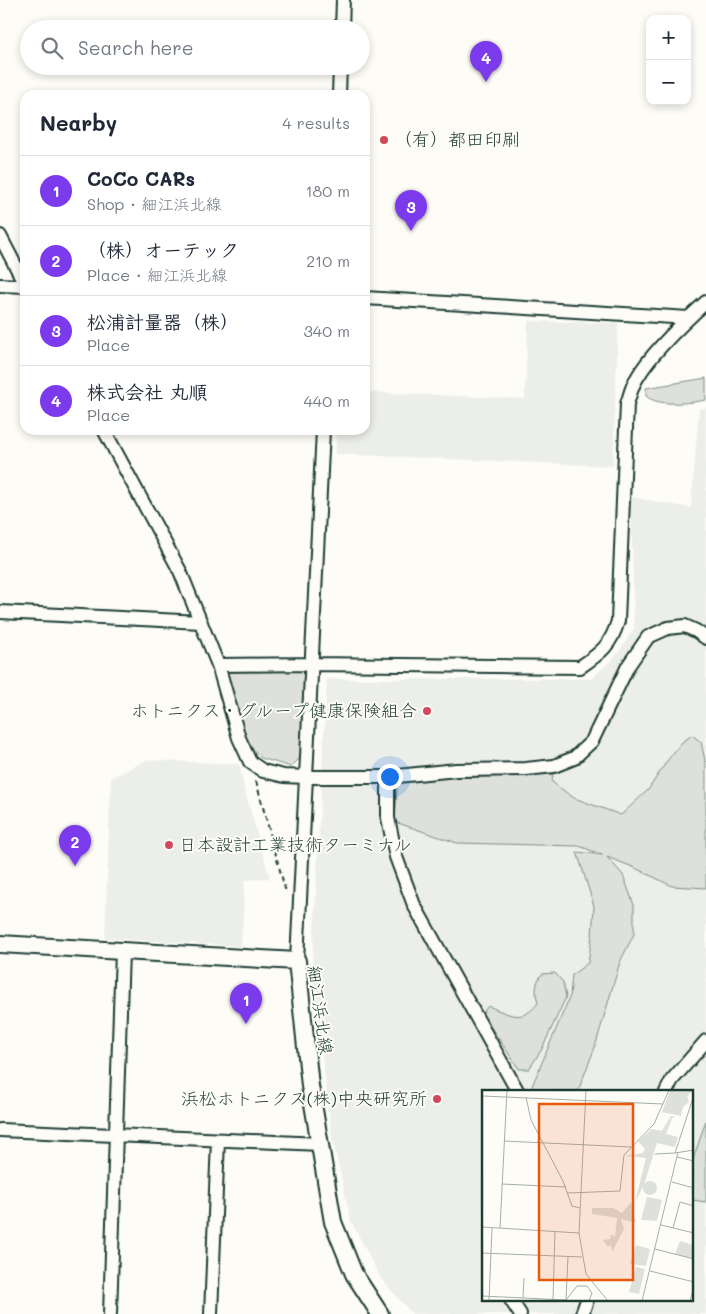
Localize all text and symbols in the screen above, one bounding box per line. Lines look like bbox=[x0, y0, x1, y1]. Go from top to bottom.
map controls bbox=[646, 15, 691, 105]
button: + bbox=[646, 15, 691, 60]
search box bbox=[20, 20, 370, 75]
icon: search bbox=[38, 34, 66, 62]
text: Search here bbox=[78, 35, 194, 60]
pin: 4 bbox=[470, 41, 502, 82]
button: − bbox=[646, 60, 691, 105]
text: Nearby bbox=[40, 109, 117, 136]
text: 4 results bbox=[282, 112, 350, 133]
place label: （有）都田印刷 bbox=[394, 127, 520, 151]
marker: （有）都田印刷 bbox=[378, 134, 390, 146]
text: CoCo CARs bbox=[87, 166, 195, 191]
text: 1 bbox=[52, 180, 60, 201]
text: 180 m bbox=[305, 180, 350, 201]
pin: 3 bbox=[395, 190, 427, 231]
text: Shop · 細江浜北線 bbox=[87, 193, 222, 214]
text: （株）オーテック bbox=[87, 237, 239, 262]
text: 2 bbox=[52, 250, 60, 271]
text: 210 m bbox=[306, 250, 350, 271]
text: Place · 細江浜北線 bbox=[87, 264, 227, 285]
text: 松浦計量器（株） bbox=[87, 309, 239, 334]
text: 3 bbox=[51, 320, 61, 341]
text: 340 m bbox=[303, 320, 350, 341]
text: Place bbox=[87, 334, 130, 355]
text: 株式会社 丸順 bbox=[87, 379, 208, 404]
text: 4 bbox=[51, 390, 61, 411]
text: 440 m bbox=[303, 390, 350, 411]
text: Place bbox=[87, 404, 130, 425]
place label: ホトニクス・グループ健康保険組合 bbox=[130, 698, 417, 722]
marker: ホトニクス・グループ健康保険組合 bbox=[421, 705, 433, 717]
your location bbox=[377, 764, 403, 790]
pin: 2 bbox=[59, 825, 91, 866]
place label: 日本設計工業技術ターミナル bbox=[179, 832, 412, 856]
marker: 日本設計工業技術ターミナル bbox=[163, 839, 175, 851]
street label: 細江浜北線 bbox=[303, 964, 339, 1056]
pin: 1 bbox=[230, 983, 262, 1024]
place label: 浜松ホトニクス(株)中央研究所 bbox=[181, 1086, 427, 1110]
inset map bbox=[482, 1090, 694, 1302]
marker: 浜松ホトニクス(株)中央研究所 bbox=[431, 1093, 443, 1105]

